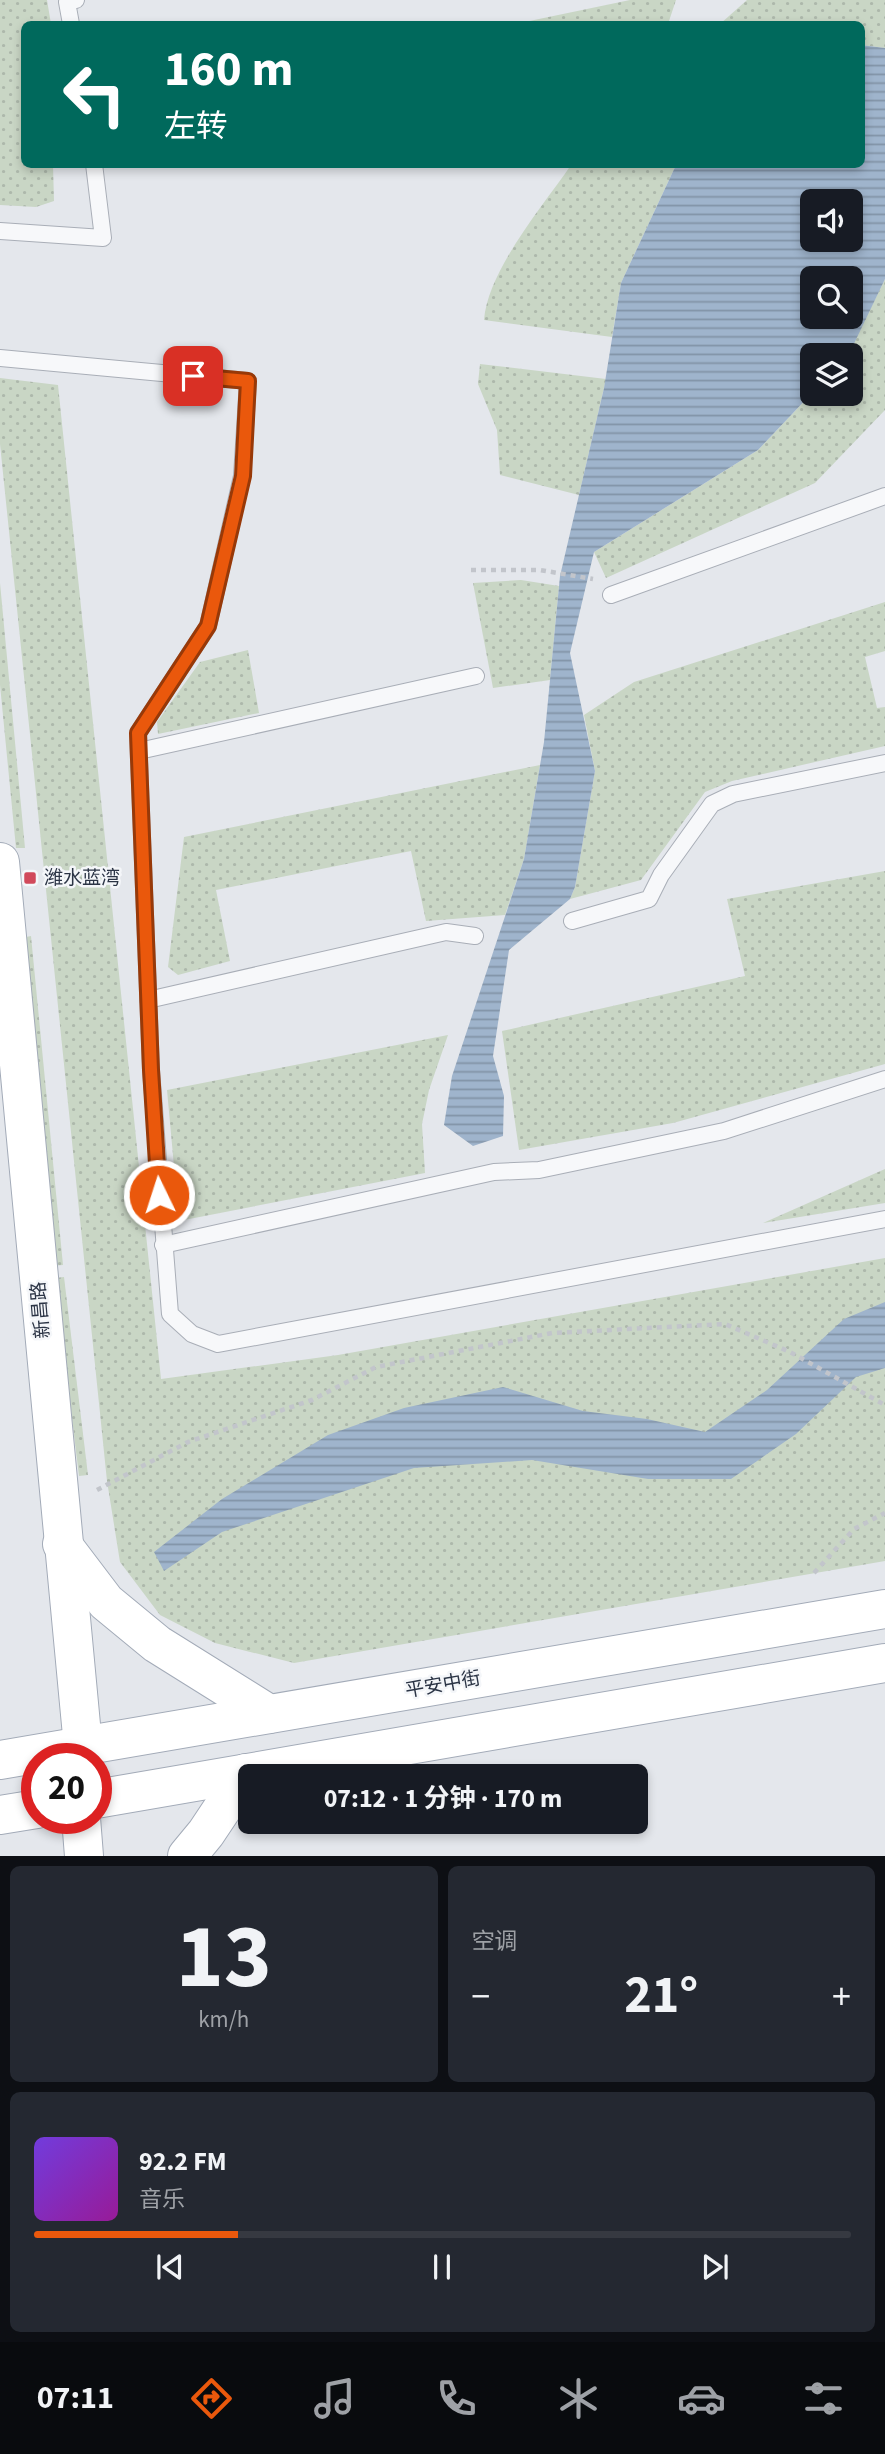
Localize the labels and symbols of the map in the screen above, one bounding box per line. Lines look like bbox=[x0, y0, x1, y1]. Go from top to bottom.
pin bbox=[163, 346, 223, 406]
place label: 潍水蓝湾 bbox=[44, 865, 120, 892]
marker: 潍水蓝湾 bbox=[22, 870, 38, 886]
position arrow bbox=[122, 1158, 196, 1232]
street label: 新昌路 bbox=[25, 1280, 57, 1340]
street label: 平安中街 bbox=[403, 1665, 483, 1705]
speed limit sign: 20 bbox=[21, 1743, 112, 1834]

